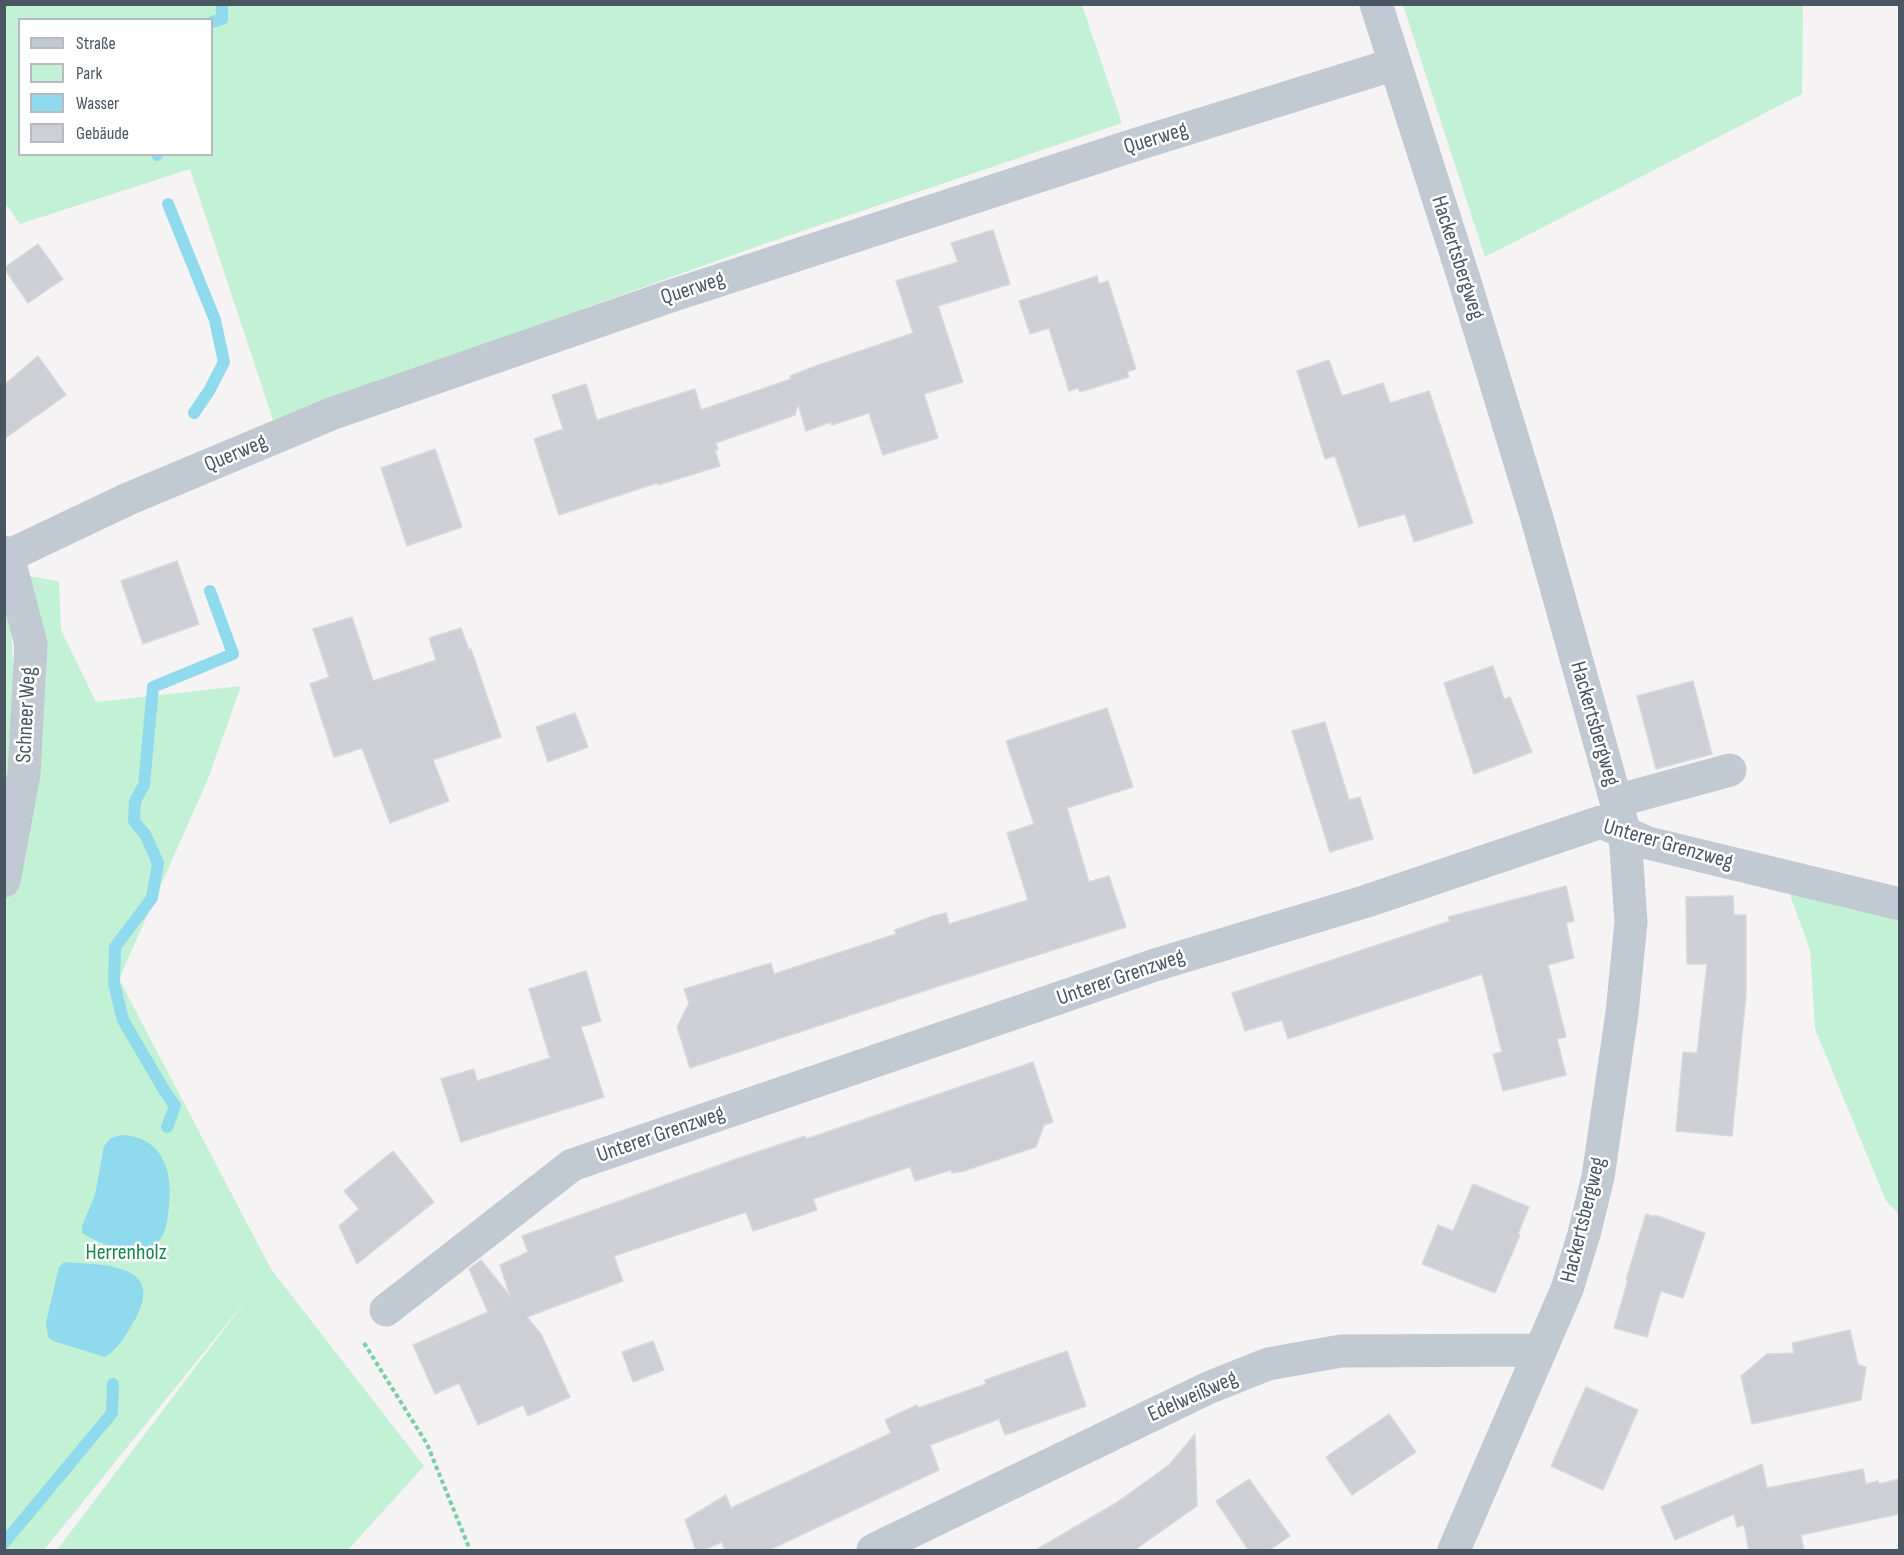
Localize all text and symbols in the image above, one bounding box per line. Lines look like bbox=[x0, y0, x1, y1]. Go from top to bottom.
legend bbox=[18, 18, 213, 156]
text: Straße bbox=[76, 33, 116, 54]
text: Park bbox=[76, 63, 102, 84]
text: Wasser bbox=[76, 93, 119, 114]
street label: Querweg bbox=[1121, 117, 1191, 161]
text: Gebäude bbox=[76, 123, 129, 144]
street label: Hackertsbergweg bbox=[1425, 193, 1489, 323]
street label: Querweg bbox=[658, 266, 728, 312]
street label: Querweg bbox=[201, 429, 271, 479]
street label: Hackertsbergweg bbox=[1564, 659, 1624, 789]
street label: Schneer Weg bbox=[11, 666, 43, 764]
street label: Unterer Grenzweg bbox=[1600, 814, 1736, 876]
street label: Unterer Grenzweg bbox=[1054, 944, 1188, 1012]
street label: Unterer Grenzweg bbox=[594, 1101, 728, 1169]
street label: Hackertsbergweg bbox=[1556, 1154, 1612, 1286]
park label: Herrenholz bbox=[85, 1240, 167, 1266]
street label: Edelweißweg bbox=[1144, 1366, 1242, 1428]

